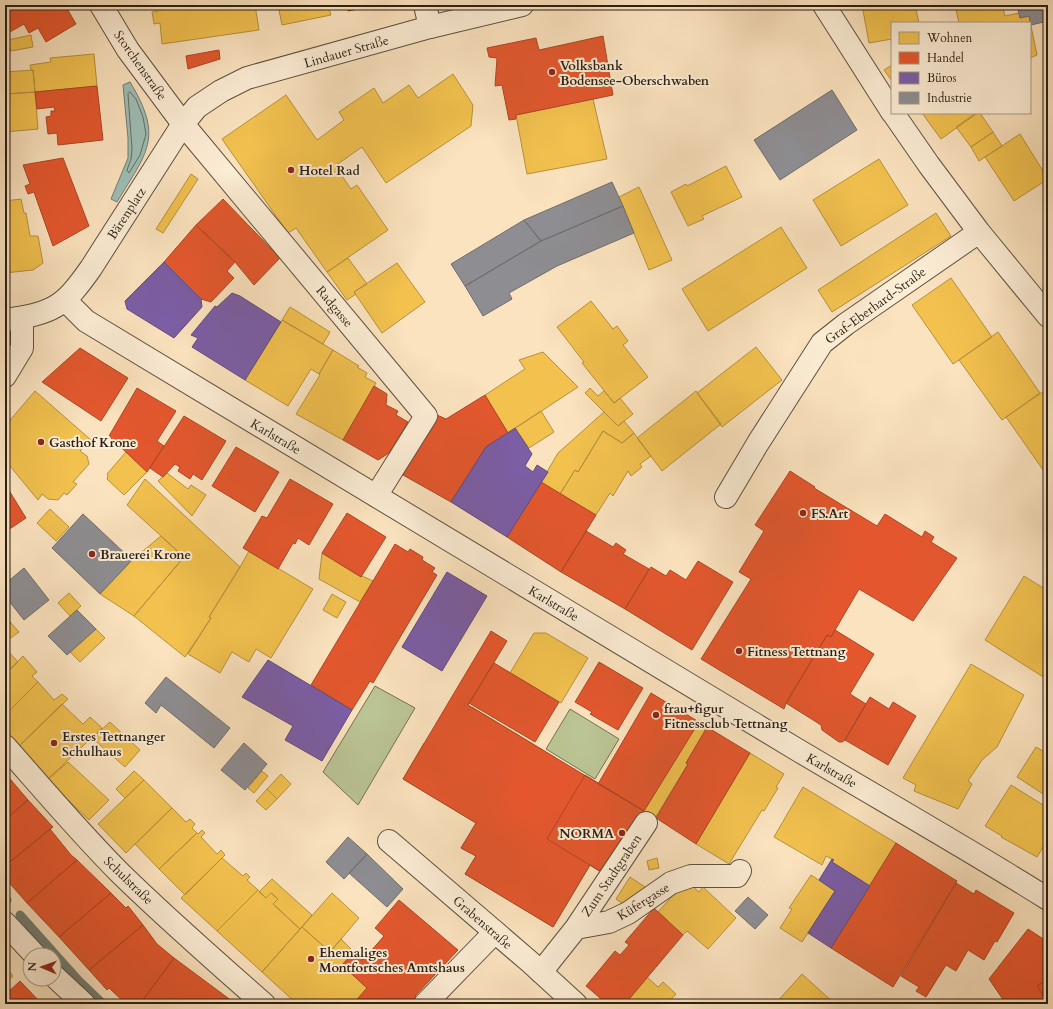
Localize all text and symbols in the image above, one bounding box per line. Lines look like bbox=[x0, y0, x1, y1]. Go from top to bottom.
legend bbox=[891, 22, 1031, 114]
street label: Storchenstraße bbox=[110, 27, 171, 104]
text: Wohnen bbox=[926, 30, 973, 46]
street label: Lindauer Straße bbox=[302, 31, 391, 73]
text: Handel bbox=[927, 50, 964, 66]
place label: Volksbank Bodensee-Oberschwaben bbox=[560, 57, 710, 90]
marker: Volksbank Bodensee-Oberschwaben bbox=[547, 67, 557, 77]
text: Büros bbox=[927, 70, 957, 86]
text: Industrie bbox=[927, 90, 972, 106]
place label: Hotel Rad bbox=[299, 162, 360, 180]
marker: Hotel Rad bbox=[286, 165, 296, 175]
street label: Bärenplatz bbox=[103, 184, 150, 243]
street label: Graf-Eberhard-Straße bbox=[821, 263, 930, 349]
street label: Radgasse bbox=[312, 282, 357, 331]
street label: Karlstraße bbox=[247, 415, 304, 459]
place label: Gasthof Krone bbox=[49, 434, 136, 452]
marker: Gasthof Krone bbox=[36, 437, 46, 447]
place label: FS.Art bbox=[811, 505, 849, 523]
marker: FS.Art bbox=[798, 508, 808, 518]
place label: Brauerei Krone bbox=[100, 546, 191, 564]
marker: Brauerei Krone bbox=[87, 549, 97, 559]
street label: Karlstraße bbox=[525, 582, 582, 626]
place label: Fitness Tettnang bbox=[747, 643, 846, 661]
marker: Fitness Tettnang bbox=[734, 646, 744, 656]
place label: frau+figur Fitnessclub Tettnang bbox=[664, 700, 788, 733]
marker: frau+figur Fitnessclub Tettnang bbox=[651, 710, 661, 720]
place label: Erstes Tettnanger Schulhaus bbox=[62, 728, 166, 761]
marker: Erstes Tettnanger Schulhaus bbox=[49, 738, 59, 748]
street label: Karlstraße bbox=[803, 749, 860, 793]
place label: NORMA bbox=[559, 825, 614, 843]
marker: NORMA bbox=[617, 828, 627, 838]
street label: Zum Stadtgraben bbox=[578, 830, 646, 920]
street label: Schulstraße bbox=[100, 853, 157, 909]
street label: Küfergasse bbox=[614, 879, 673, 925]
street label: Grabenstraße bbox=[449, 892, 516, 954]
place label: Ehemaliges Montfortsches Amtshaus bbox=[319, 944, 465, 977]
north arrow bbox=[22, 947, 62, 987]
marker: Ehemaliges Montfortsches Amtshaus bbox=[306, 954, 316, 964]
text: N bbox=[25, 961, 40, 972]

